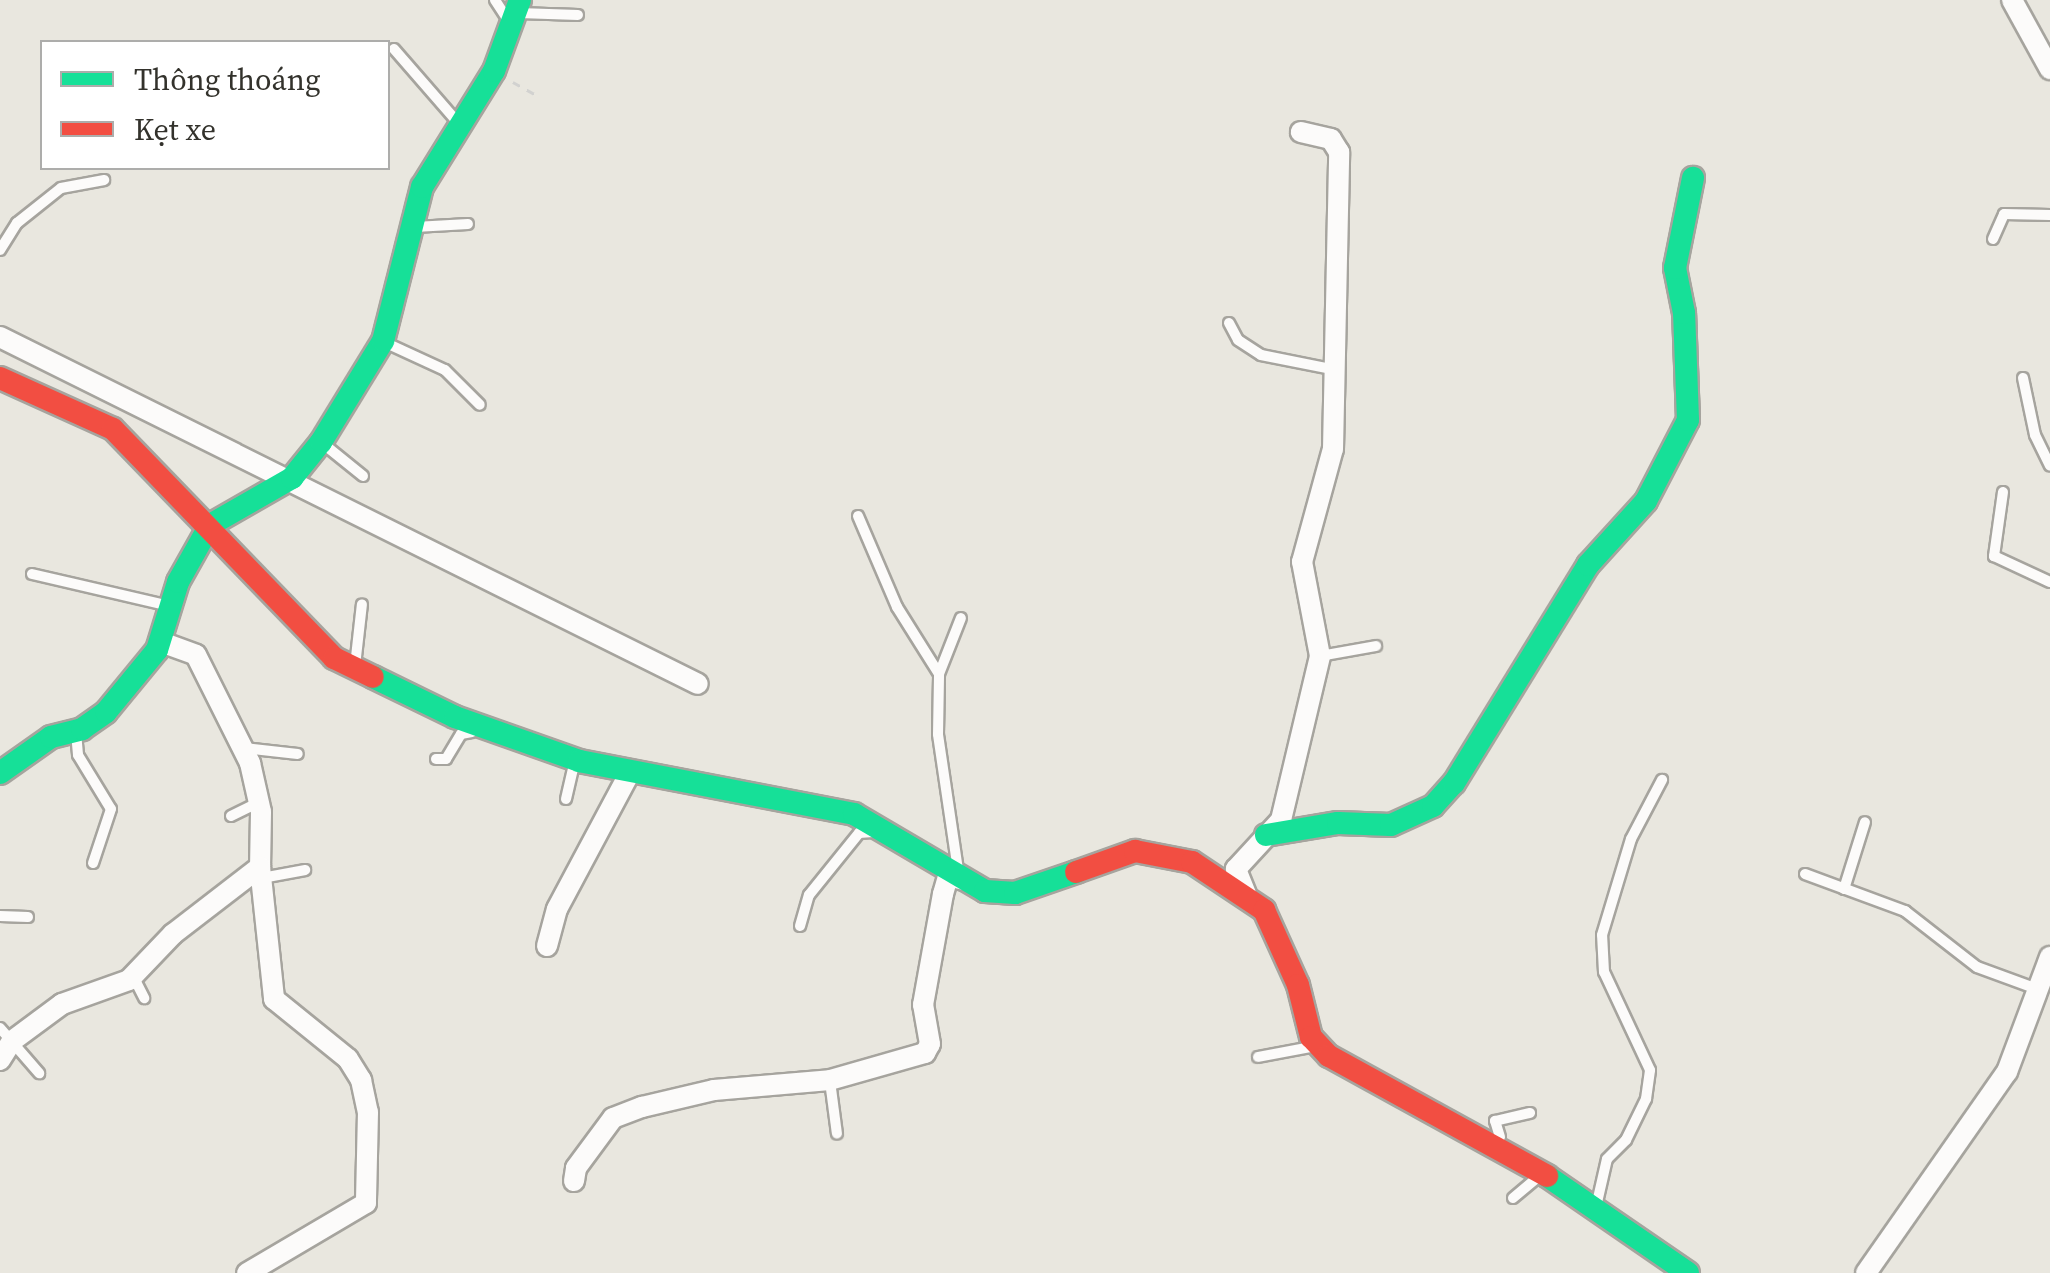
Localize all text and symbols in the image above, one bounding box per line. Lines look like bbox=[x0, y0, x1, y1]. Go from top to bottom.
legend bbox=[40, 40, 390, 170]
text: Thông thoáng bbox=[134, 59, 320, 100]
text: Kẹt xe bbox=[134, 109, 216, 150]

